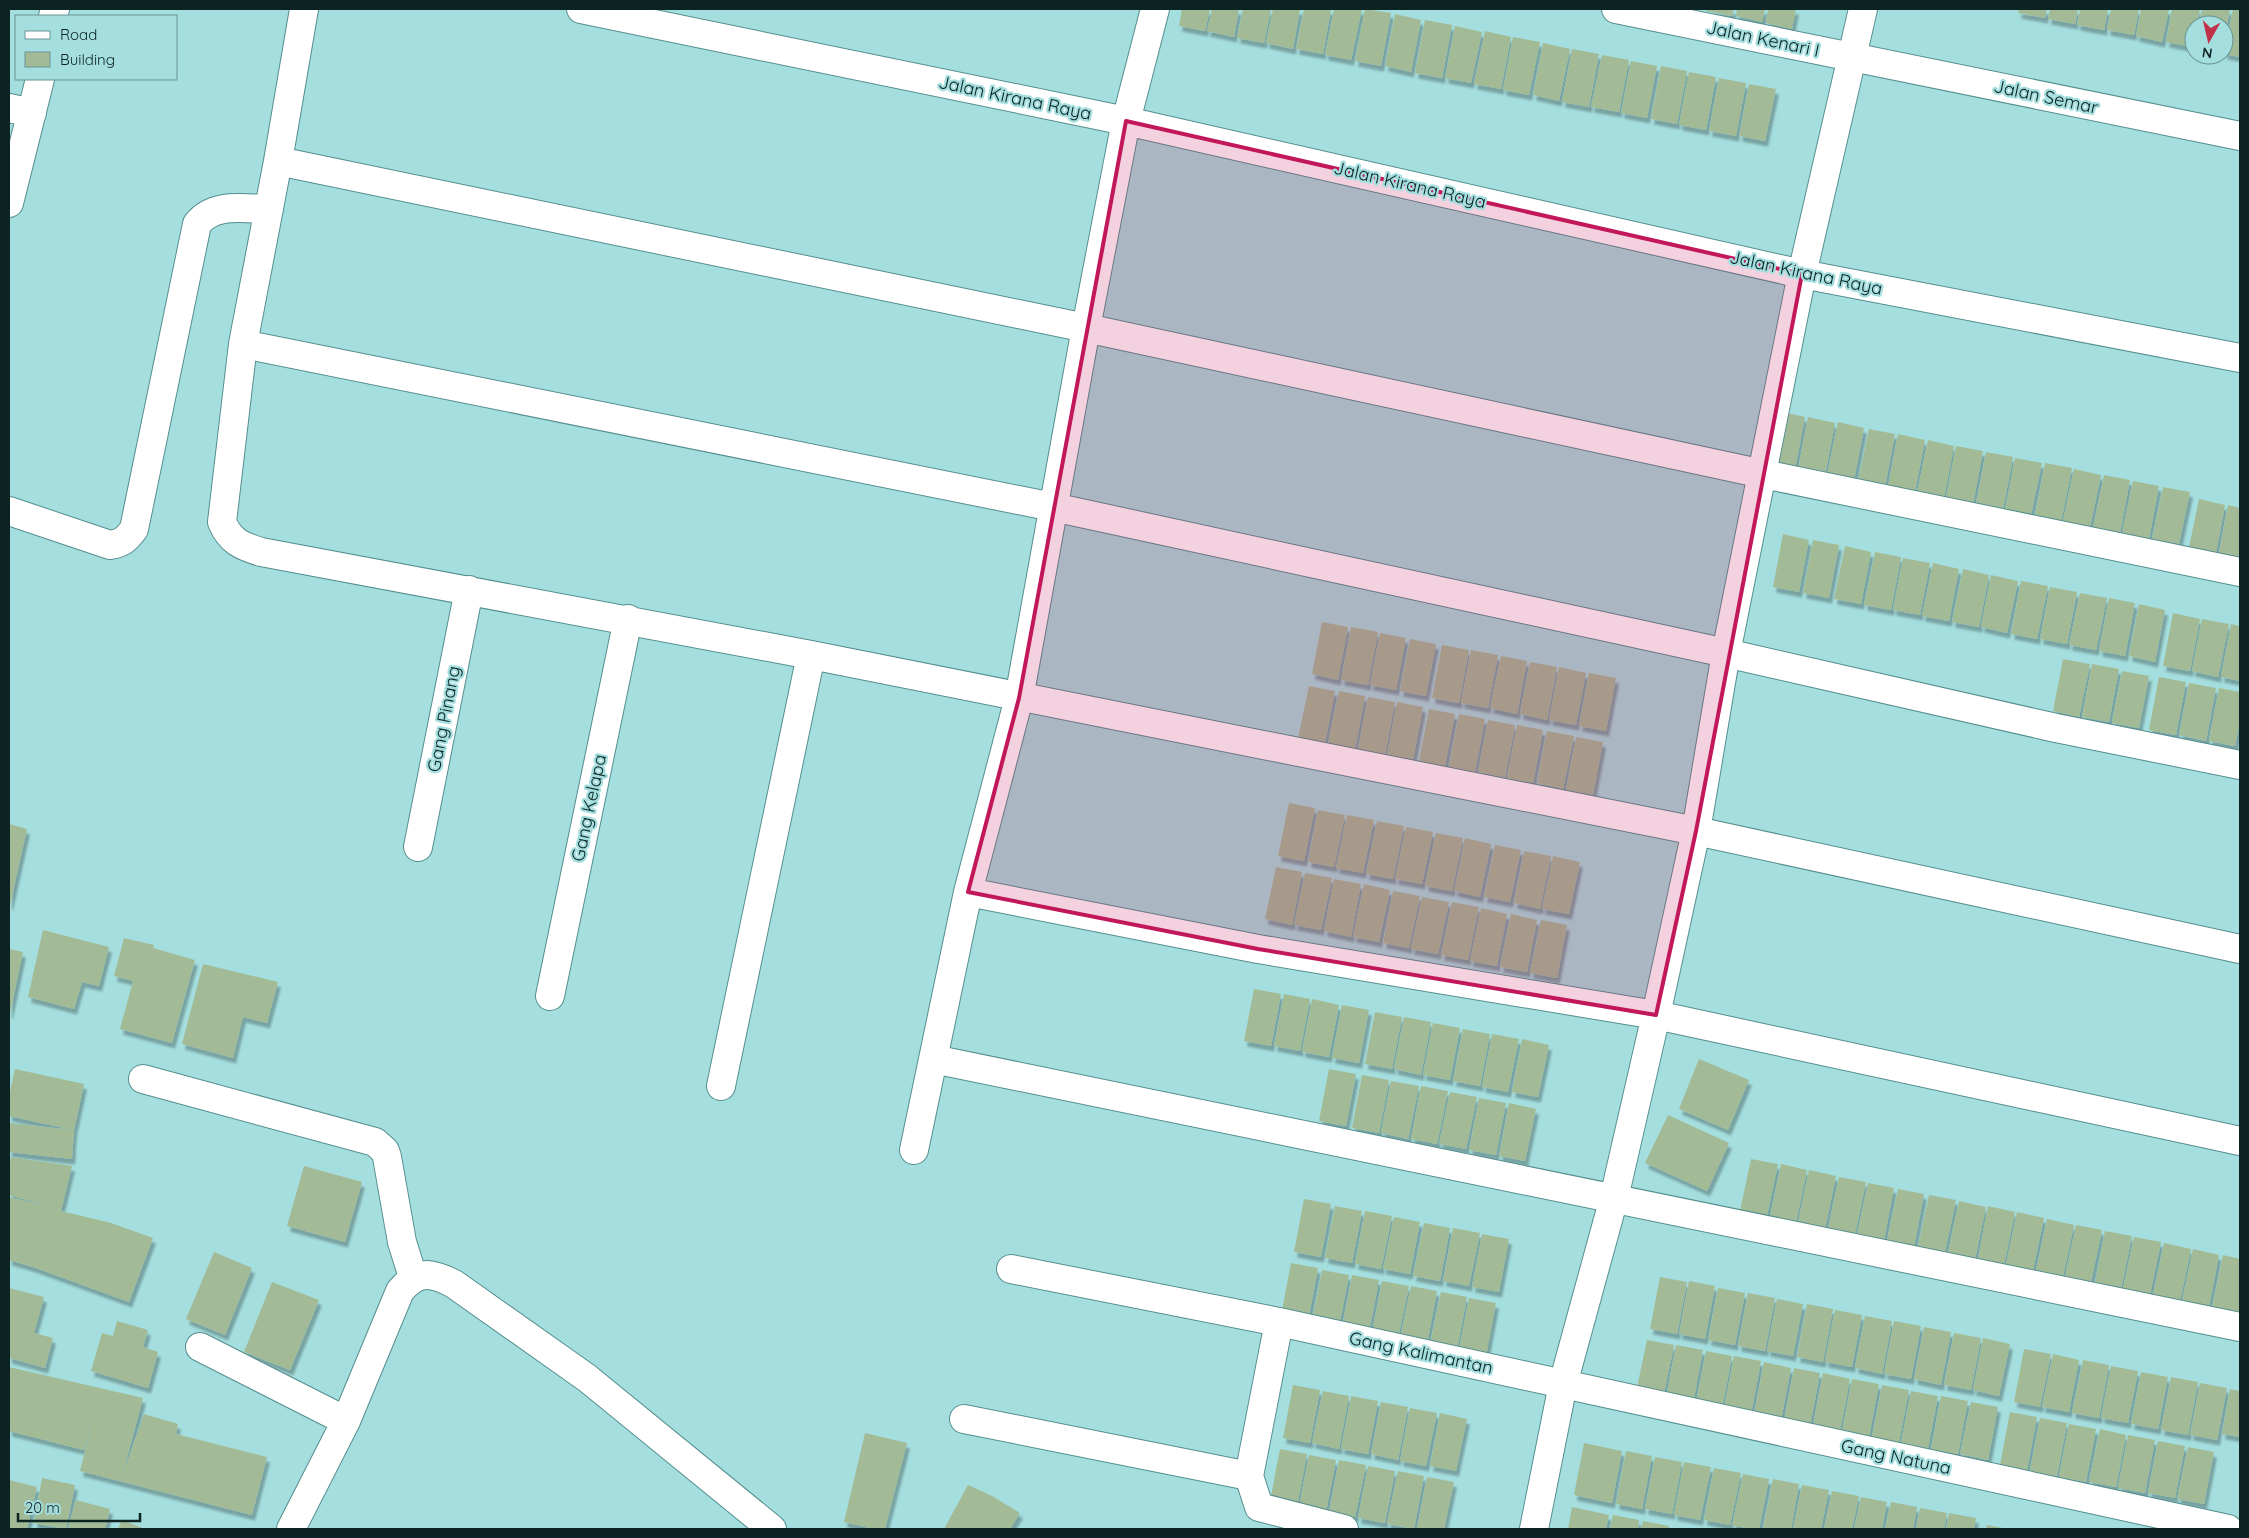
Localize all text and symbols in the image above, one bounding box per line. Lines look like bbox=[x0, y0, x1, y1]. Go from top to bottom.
legend bbox=[15, 15, 178, 80]
street label: Jalan Kenari I bbox=[1704, 15, 1822, 62]
north arrow bbox=[2184, 15, 2234, 65]
text: Road bbox=[60, 25, 97, 44]
text: N bbox=[2201, 43, 2214, 63]
text: Building bbox=[60, 50, 115, 69]
street label: Jalan Kirana Raya bbox=[937, 70, 1094, 125]
street label: Jalan Semar bbox=[1992, 74, 2100, 119]
street label: Jalan Kirana Raya bbox=[1332, 156, 1489, 213]
street label: Jalan Kirana Raya bbox=[1728, 245, 1885, 300]
street label: Gang Pinang bbox=[422, 664, 465, 774]
street label: Gang Kelapa bbox=[566, 752, 611, 864]
street label: Gang Kalimantan bbox=[1347, 1326, 1495, 1379]
street label: Gang Natuna bbox=[1839, 1434, 1953, 1479]
scale bar bbox=[18, 1490, 140, 1522]
text: 20 m bbox=[25, 1498, 60, 1517]

